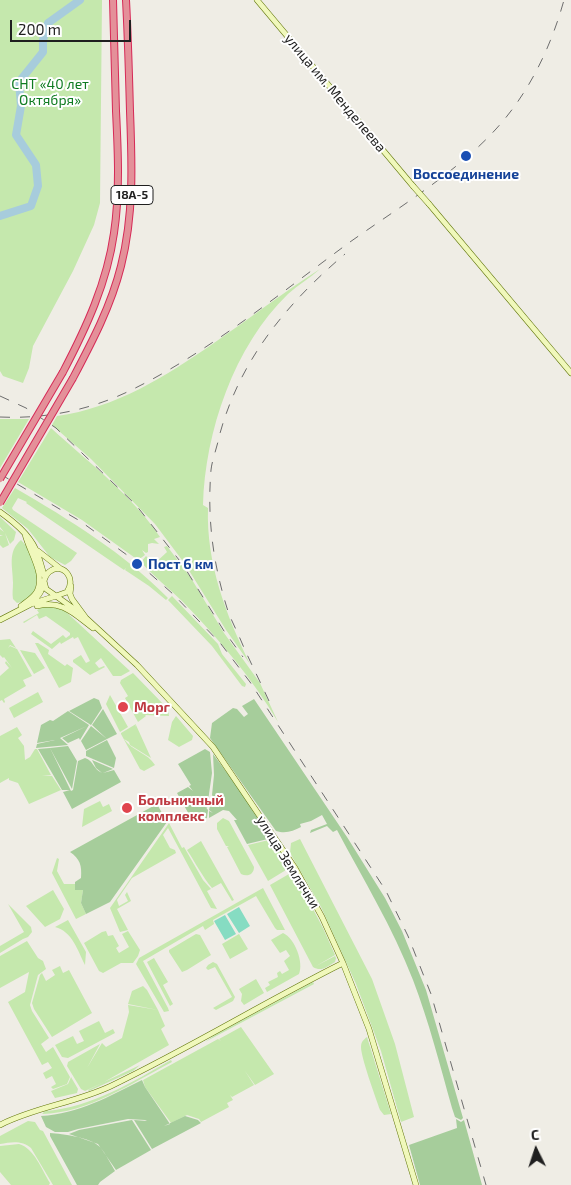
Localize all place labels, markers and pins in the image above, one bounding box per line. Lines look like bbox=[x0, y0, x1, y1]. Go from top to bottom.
marker: Воссоединение bbox=[459, 149, 473, 163]
place label: Воссоединение bbox=[413, 166, 519, 182]
place label: Пост 6 км bbox=[148, 556, 214, 572]
marker: Пост 6 км bbox=[130, 557, 144, 571]
place label: Морг bbox=[134, 699, 170, 715]
marker: Морг bbox=[116, 700, 130, 714]
place label: Больничный комплекс bbox=[138, 792, 224, 824]
marker: Больничный комплекс bbox=[120, 801, 134, 815]

